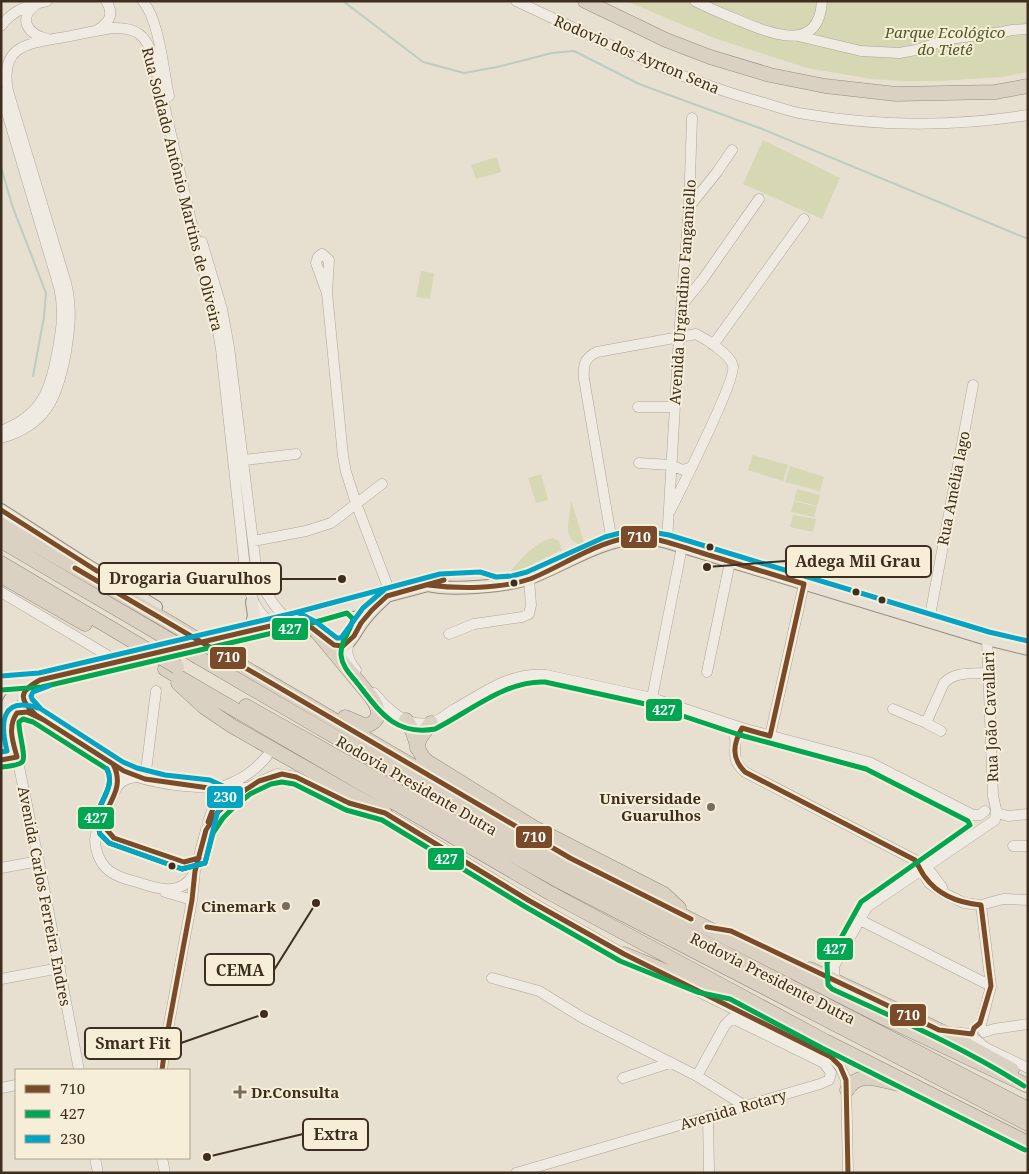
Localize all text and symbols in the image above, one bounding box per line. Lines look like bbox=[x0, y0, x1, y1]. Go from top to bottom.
street label: Rodovio dos Ayrton Sena bbox=[551, 10, 723, 98]
park label: Parque Ecológico do Tietê bbox=[884, 22, 1005, 59]
street label: Rua Soldado Antônio Martins de Oliveira bbox=[138, 45, 228, 333]
street label: Avenida Urgandino Fanganiello bbox=[664, 179, 700, 405]
street label: Rua Amélia lago bbox=[932, 429, 974, 547]
line badge: 710 bbox=[620, 525, 658, 549]
text: 710 bbox=[627, 527, 651, 546]
unlabelled marker bbox=[705, 542, 715, 552]
callout: Adega Mil Grau bbox=[786, 546, 931, 577]
text: Adega Mil Grau bbox=[795, 550, 921, 572]
callout: Drogaria Guarulhos bbox=[99, 563, 281, 594]
text: Drogaria Guarulhos bbox=[109, 567, 271, 589]
unlabelled marker bbox=[509, 578, 519, 588]
unlabelled marker bbox=[851, 587, 861, 597]
unlabelled marker bbox=[877, 595, 887, 605]
line badge: 427 bbox=[271, 617, 309, 641]
text: 427 bbox=[278, 619, 302, 638]
line badge: 710 bbox=[209, 646, 247, 670]
text: 710 bbox=[216, 647, 240, 666]
street label: Rua João Cavallari bbox=[978, 651, 1002, 783]
line badge: 427 bbox=[645, 698, 683, 722]
text: 427 bbox=[652, 700, 676, 719]
street label: Rodovia Presidente Dutra bbox=[333, 731, 501, 839]
street label: Avenida Carlos Ferreira Endres bbox=[14, 784, 76, 1008]
line badge: 230 bbox=[206, 785, 244, 809]
text: 230 bbox=[213, 787, 237, 806]
place label: Universidade Guarulhos bbox=[599, 788, 701, 825]
marker: Universidade Guarulhos bbox=[705, 801, 717, 813]
line badge: 427 bbox=[77, 806, 115, 830]
text: 427 bbox=[84, 808, 108, 827]
line badge: 710 bbox=[515, 825, 553, 849]
text: 710 bbox=[522, 827, 546, 846]
line badge: 427 bbox=[427, 847, 465, 871]
text: 427 bbox=[434, 849, 458, 868]
unlabelled marker bbox=[167, 861, 177, 871]
place label: Cinemark bbox=[201, 896, 276, 916]
marker: Cinemark bbox=[280, 900, 292, 912]
street label: Rodovia Presidente Dutra bbox=[687, 928, 859, 1028]
line badge: 427 bbox=[816, 937, 854, 961]
text: 427 bbox=[823, 939, 847, 958]
callout: CEMA bbox=[205, 954, 274, 985]
text: CEMA bbox=[216, 959, 265, 981]
line badge: 710 bbox=[889, 1003, 927, 1027]
text: 710 bbox=[896, 1005, 920, 1024]
callout: Smart Fit bbox=[85, 1028, 181, 1059]
text: Smart Fit bbox=[95, 1032, 171, 1054]
legend bbox=[15, 1069, 190, 1159]
text: 710 bbox=[60, 1078, 85, 1098]
place label: Dr.Consulta bbox=[251, 1082, 339, 1102]
street label: Avenida Rotary bbox=[677, 1084, 789, 1134]
marker: Dr.Consulta bbox=[233, 1085, 247, 1099]
text: 427 bbox=[60, 1103, 85, 1123]
callout: Extra bbox=[303, 1119, 368, 1150]
text: Extra bbox=[314, 1123, 359, 1145]
text: 230 bbox=[60, 1128, 85, 1148]

